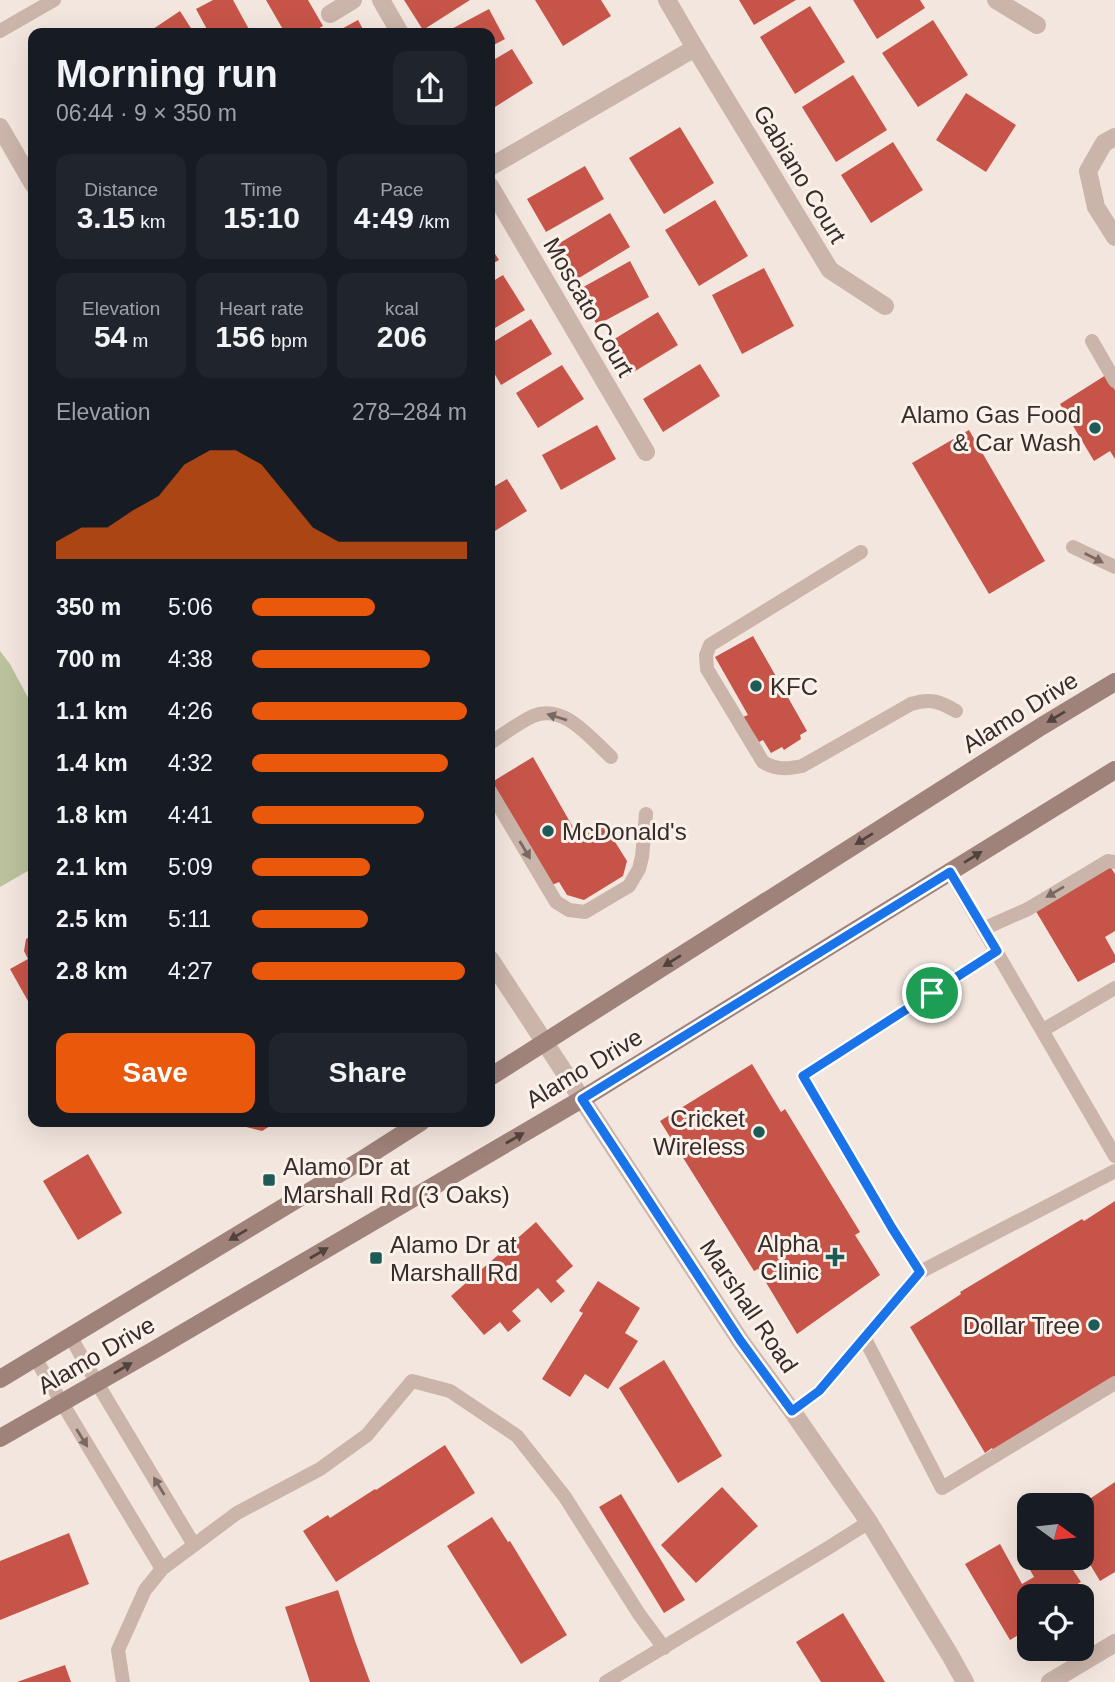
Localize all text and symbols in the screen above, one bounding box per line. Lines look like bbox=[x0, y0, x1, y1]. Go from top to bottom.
button: share bbox=[393, 51, 467, 125]
text: Morning run bbox=[56, 53, 278, 95]
text: 06:44 · 9 × 350 m bbox=[56, 100, 237, 126]
street label: Gabiano Court bbox=[748, 100, 852, 248]
text: Distance bbox=[84, 179, 158, 200]
text: Time bbox=[241, 179, 282, 200]
text: Pace bbox=[380, 179, 423, 200]
text: 3.15 bbox=[77, 201, 135, 234]
text: 15:10 bbox=[223, 201, 300, 234]
text: 4:49 bbox=[354, 201, 414, 234]
text: km bbox=[135, 211, 166, 232]
text: /km bbox=[414, 211, 450, 232]
street label: Moscato Court bbox=[538, 233, 640, 382]
text: Elevation bbox=[82, 298, 160, 319]
text: Heart rate bbox=[219, 298, 304, 319]
text: kcal bbox=[385, 298, 419, 319]
text: 54 bbox=[94, 320, 127, 353]
text: 156 bbox=[215, 320, 265, 353]
text: 206 bbox=[377, 320, 427, 353]
text: m bbox=[127, 330, 148, 351]
text: bpm bbox=[265, 330, 308, 351]
text: Elevation bbox=[56, 399, 151, 425]
text: 278–284 m bbox=[352, 399, 467, 425]
place label: Alamo Gas Food & Car Wash bbox=[901, 401, 1081, 456]
marker: Alamo Gas Food & Car Wash bbox=[1087, 420, 1103, 436]
one-way arrow bbox=[1084, 552, 1104, 564]
text: 350 m bbox=[56, 594, 121, 620]
text: 5:06 bbox=[168, 594, 213, 620]
text: 700 m bbox=[56, 646, 121, 672]
text: 4:38 bbox=[168, 646, 213, 672]
street label: Alamo Drive bbox=[957, 666, 1083, 758]
place label: KFC bbox=[770, 673, 818, 700]
marker: KFC bbox=[748, 678, 764, 694]
text: 1.1 km bbox=[56, 698, 128, 724]
text: 4:26 bbox=[168, 698, 213, 724]
one-way arrow bbox=[547, 711, 568, 721]
one-way arrow bbox=[1047, 711, 1066, 723]
text: 1.4 km bbox=[56, 750, 128, 776]
text: 4:32 bbox=[168, 750, 213, 776]
text: 1.8 km bbox=[56, 802, 128, 828]
text: 4:41 bbox=[168, 802, 213, 828]
place label: McDonald's bbox=[562, 818, 687, 845]
marker: McDonald's bbox=[540, 823, 556, 839]
one-way arrow bbox=[855, 832, 874, 845]
one-way arrow bbox=[519, 840, 531, 859]
one-way arrow bbox=[964, 851, 983, 864]
text: 2.1 km bbox=[56, 854, 128, 880]
text: 5:09 bbox=[168, 854, 213, 880]
one-way arrow bbox=[1046, 886, 1065, 899]
text: 2.5 km bbox=[56, 906, 128, 932]
text: 5:11 bbox=[168, 906, 211, 932]
one-way arrow bbox=[662, 954, 682, 967]
text: 2.8 km bbox=[56, 958, 128, 984]
text: 4:27 bbox=[168, 958, 213, 984]
pin bbox=[902, 963, 962, 1023]
icon: arrive bbox=[913, 974, 951, 1012]
street label: Alamo Drive bbox=[521, 1023, 647, 1113]
button: Save bbox=[56, 1033, 255, 1113]
button: Share bbox=[269, 1033, 467, 1113]
place label: Cricket Wireless bbox=[653, 1105, 745, 1160]
marker: Cricket Wireless bbox=[751, 1124, 767, 1140]
one-way arrow bbox=[506, 1131, 525, 1144]
place label: Alamo Dr at Marshall Rd (3 Oaks) bbox=[283, 1153, 510, 1208]
marker: Alamo Dr at Marshall Rd (3 Oaks) bbox=[261, 1172, 277, 1188]
one-way arrow bbox=[228, 1229, 247, 1241]
place label: Alpha Clinic bbox=[758, 1230, 820, 1285]
place label: Alamo Dr at Marshall Rd bbox=[390, 1231, 518, 1286]
street label: Marshall Road bbox=[695, 1234, 803, 1378]
one-way arrow bbox=[310, 1247, 329, 1259]
marker: Alpha Clinic bbox=[825, 1247, 845, 1267]
marker: Alamo Dr at Marshall Rd bbox=[368, 1250, 384, 1266]
street label: Alamo Drive bbox=[33, 1311, 159, 1399]
place label: Dollar Tree bbox=[963, 1312, 1080, 1339]
marker: Dollar Tree bbox=[1086, 1317, 1102, 1333]
one-way arrow bbox=[113, 1362, 133, 1374]
one-way arrow bbox=[76, 1429, 88, 1448]
one-way arrow bbox=[153, 1477, 165, 1496]
north arrow bbox=[1017, 1493, 1094, 1570]
map controls bbox=[1017, 1493, 1094, 1661]
button: locate bbox=[1017, 1584, 1094, 1661]

